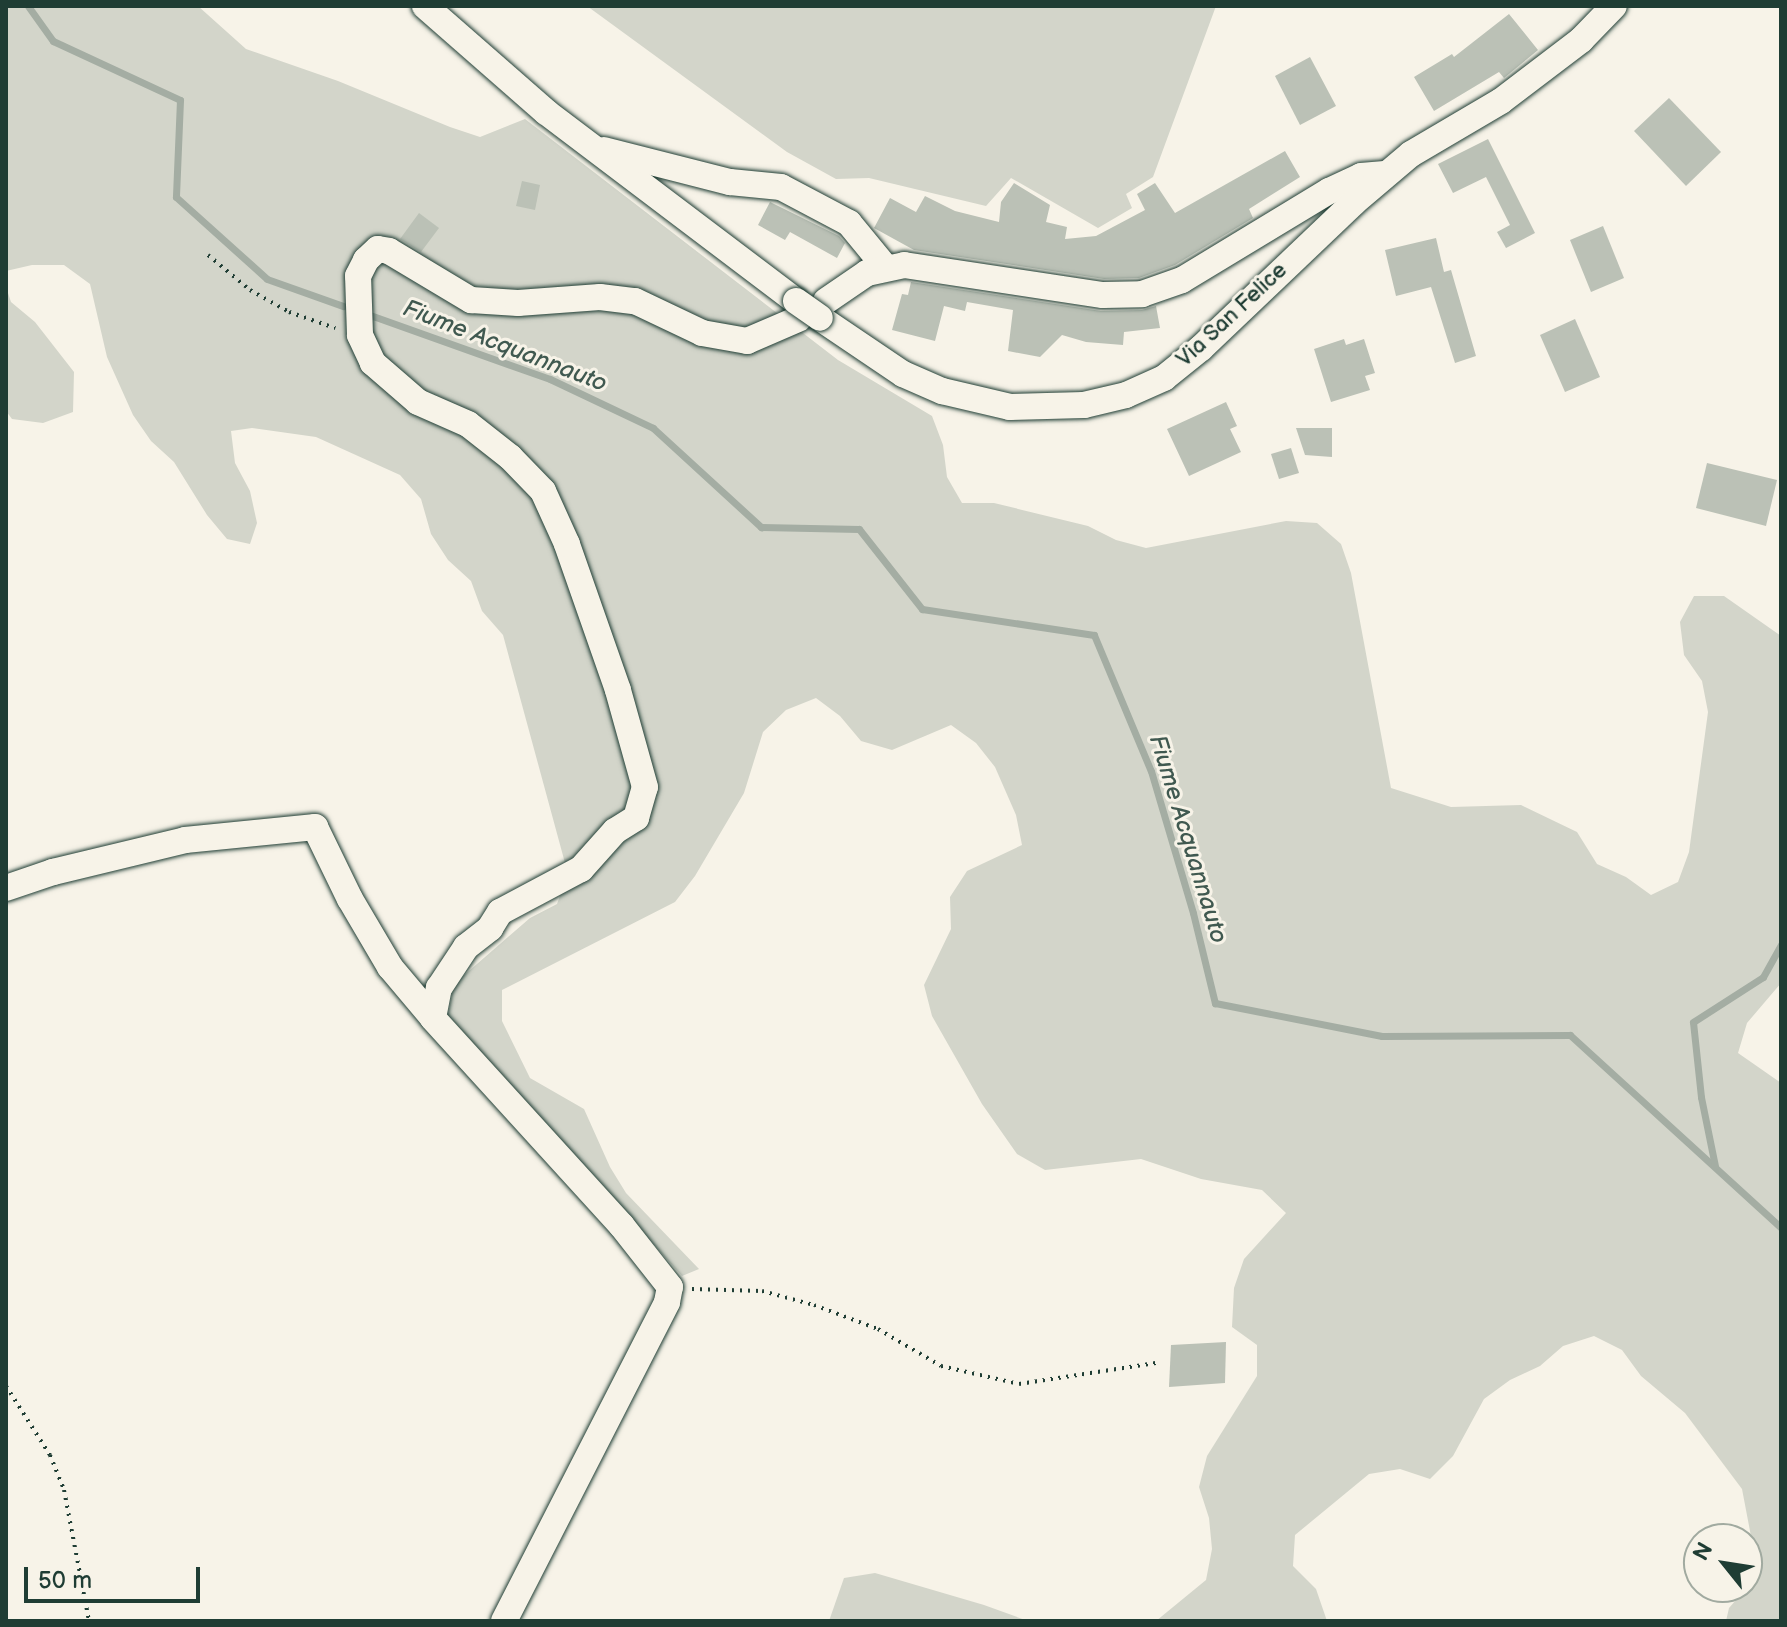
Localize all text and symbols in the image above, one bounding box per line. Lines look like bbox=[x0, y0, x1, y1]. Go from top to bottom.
street label: Via San Felice bbox=[1171, 257, 1293, 373]
water label: Fiume Acquannauto bbox=[399, 294, 611, 398]
water label: Fiume Acquannauto bbox=[1143, 731, 1233, 947]
north arrow bbox=[1683, 1523, 1763, 1603]
text: N bbox=[1688, 1538, 1719, 1566]
scale bar bbox=[28, 1551, 204, 1601]
text: 50 m bbox=[38, 1566, 92, 1595]

